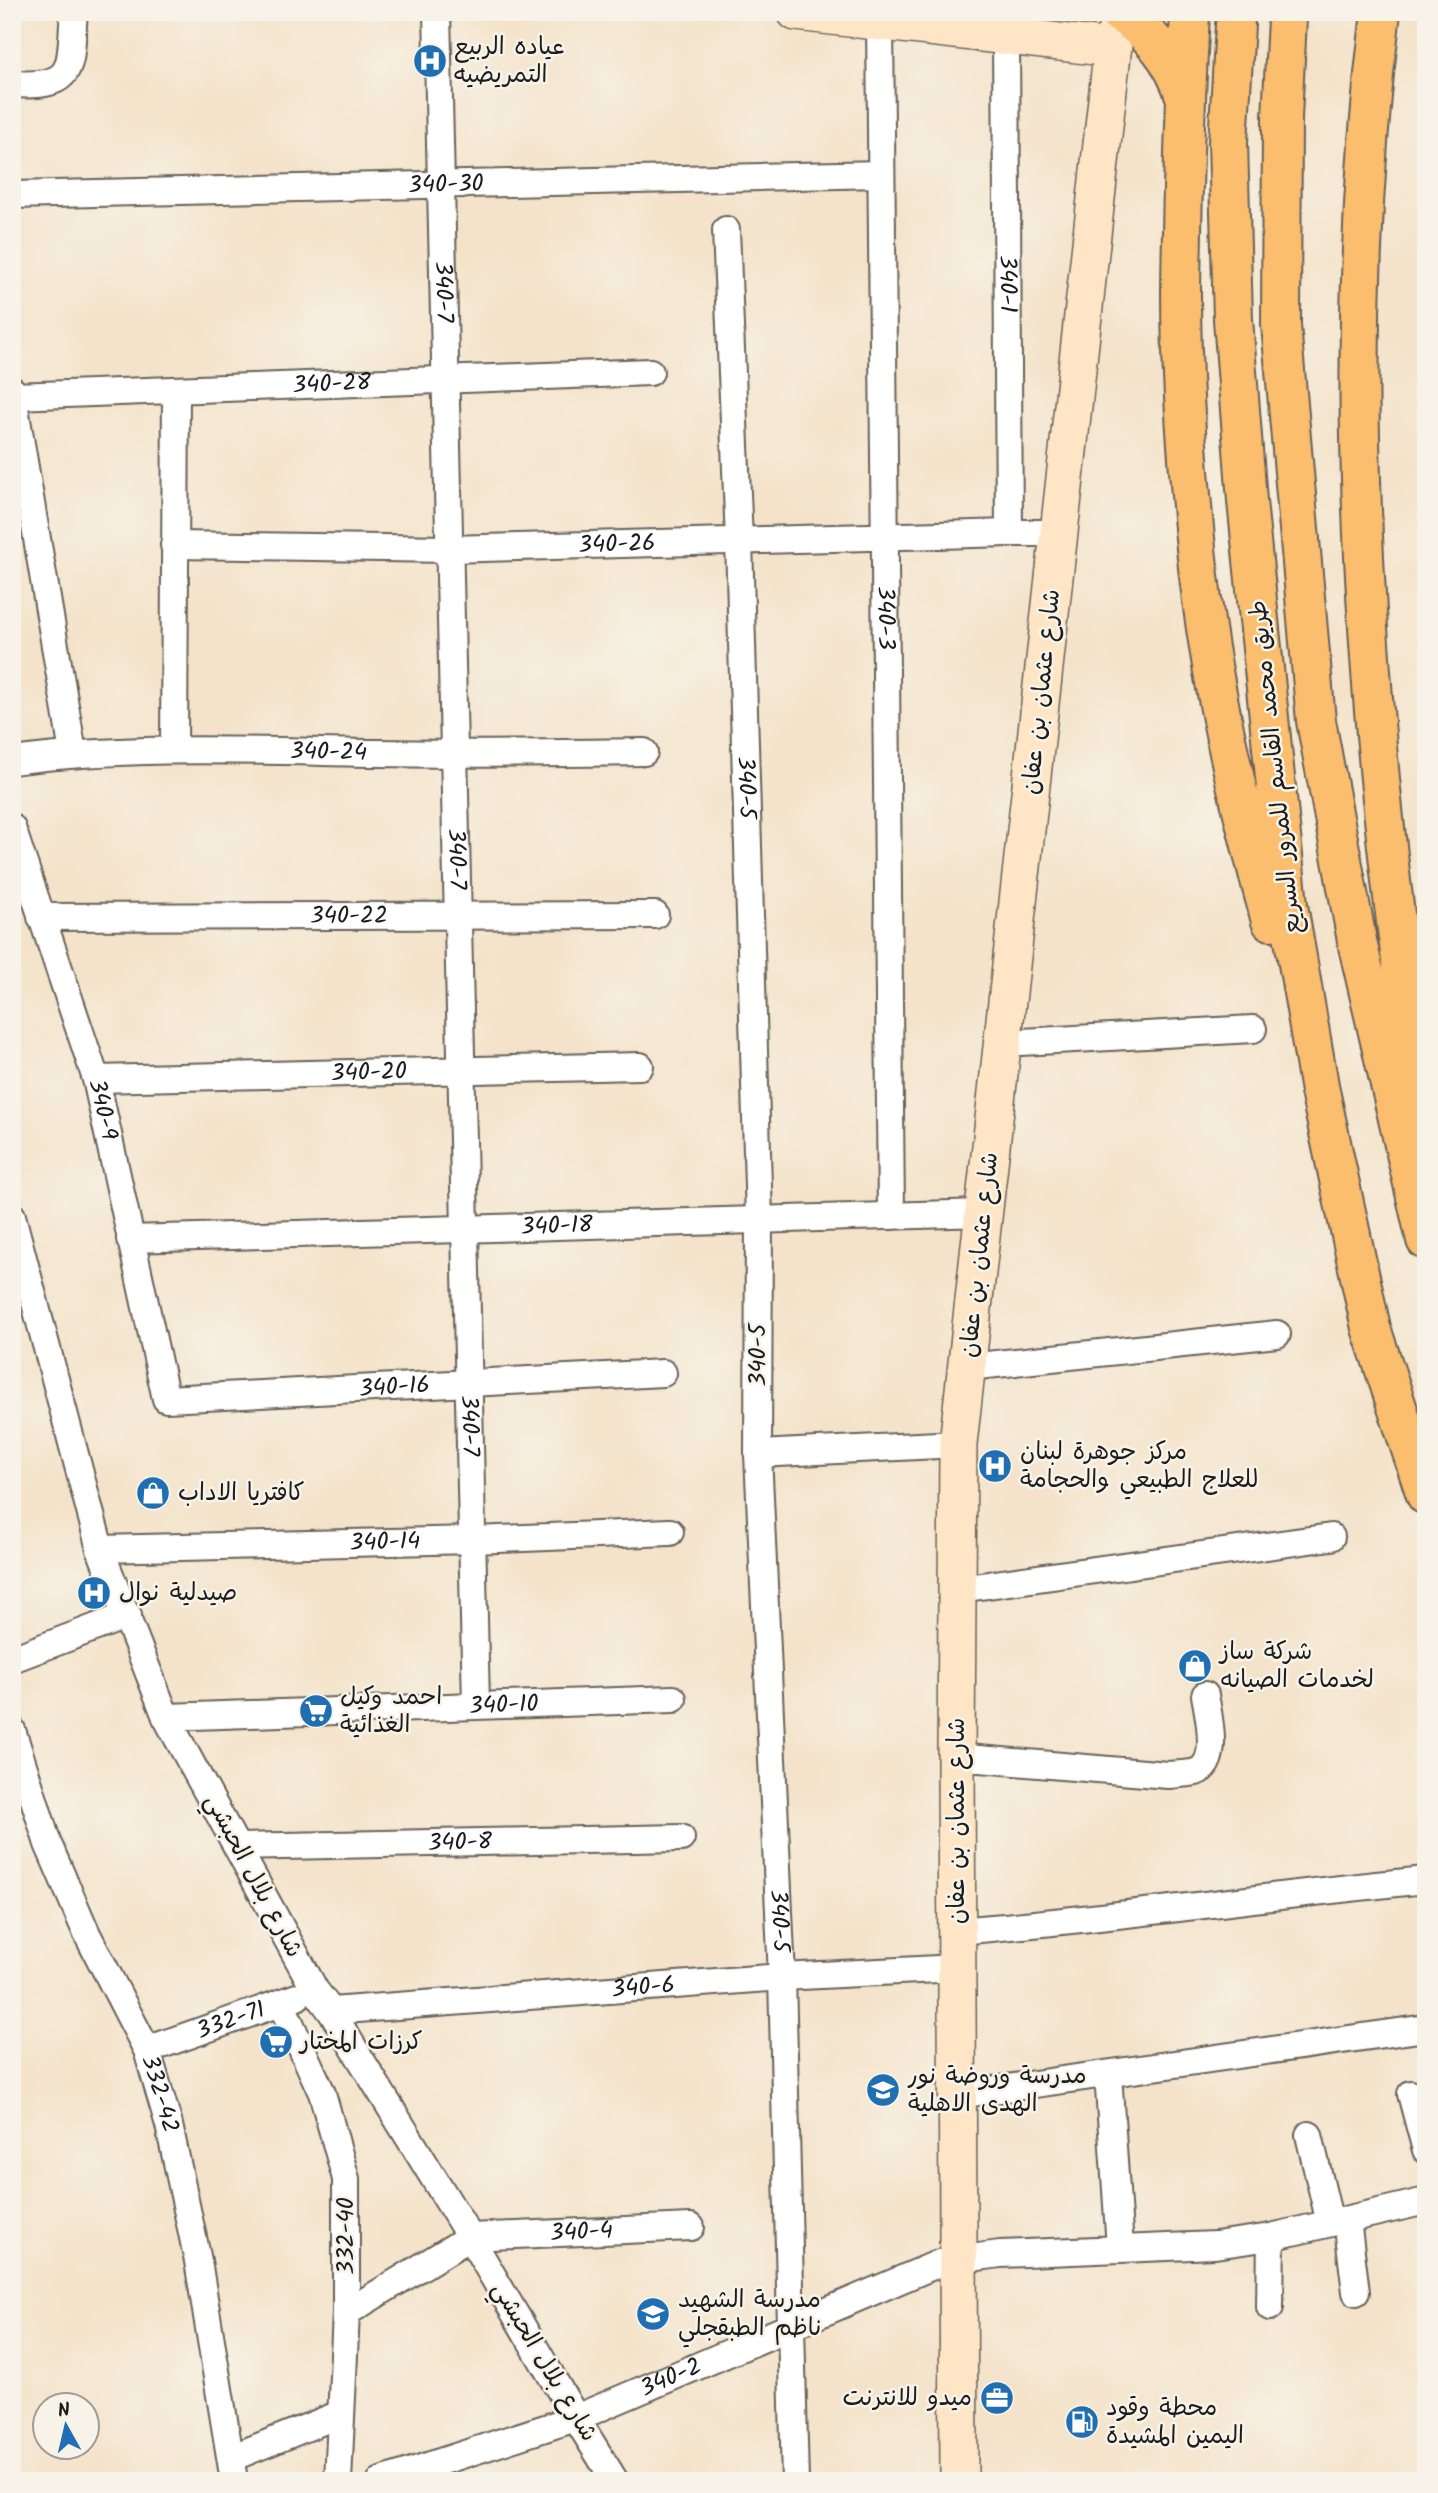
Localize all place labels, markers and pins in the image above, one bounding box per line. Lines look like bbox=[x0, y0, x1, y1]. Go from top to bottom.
place label: عياده الربيع التمريضيه bbox=[454, 28, 565, 95]
hospital icon: عياده الربيع التمريضيه bbox=[411, 42, 449, 80]
place label: مركز جوهرة لبنان للعلاج الطبيعي والحجامة bbox=[1020, 1433, 1258, 1500]
hospital icon: مركز جوهرة لبنان للعلاج الطبيعي والحجامة bbox=[976, 1447, 1014, 1485]
shop icon: كافتريا الاداب bbox=[134, 1474, 172, 1512]
place label: كافتريا الاداب bbox=[178, 1474, 305, 1513]
hospital icon: صيدلية نوال bbox=[75, 1574, 113, 1612]
place label: صيدلية نوال bbox=[119, 1574, 237, 1613]
place label: شركة ساز لخدمات الصيانه bbox=[1218, 1633, 1374, 1700]
shop icon: شركة ساز لخدمات الصيانه bbox=[1176, 1647, 1214, 1685]
place label: احمد وكيل الغذائية bbox=[340, 1678, 442, 1745]
supermarket icon: احمد وكيل الغذائية bbox=[297, 1692, 335, 1730]
supermarket icon: كرزات المختار bbox=[257, 2023, 295, 2061]
place label: كرزات المختار bbox=[298, 2023, 423, 2062]
place label: مدرسة وروضة نور الهدى الاهلية bbox=[907, 2057, 1087, 2124]
school or university icon: مدرسة وروضة نور الهدى الاهلية bbox=[864, 2071, 902, 2109]
place label: مدرسة الشهيد ناظم الطبقجلي bbox=[678, 2281, 821, 2348]
school or university icon: مدرسة الشهيد ناظم الطبقجلي bbox=[634, 2295, 672, 2333]
place label: ميدو للانترنت bbox=[842, 2379, 972, 2418]
office icon: ميدو للانترنت bbox=[978, 2379, 1016, 2417]
place label: محطة وقود اليمين المشيدة bbox=[1106, 2389, 1244, 2456]
fuel station icon: محطة وقود اليمين المشيدة bbox=[1063, 2403, 1101, 2441]

